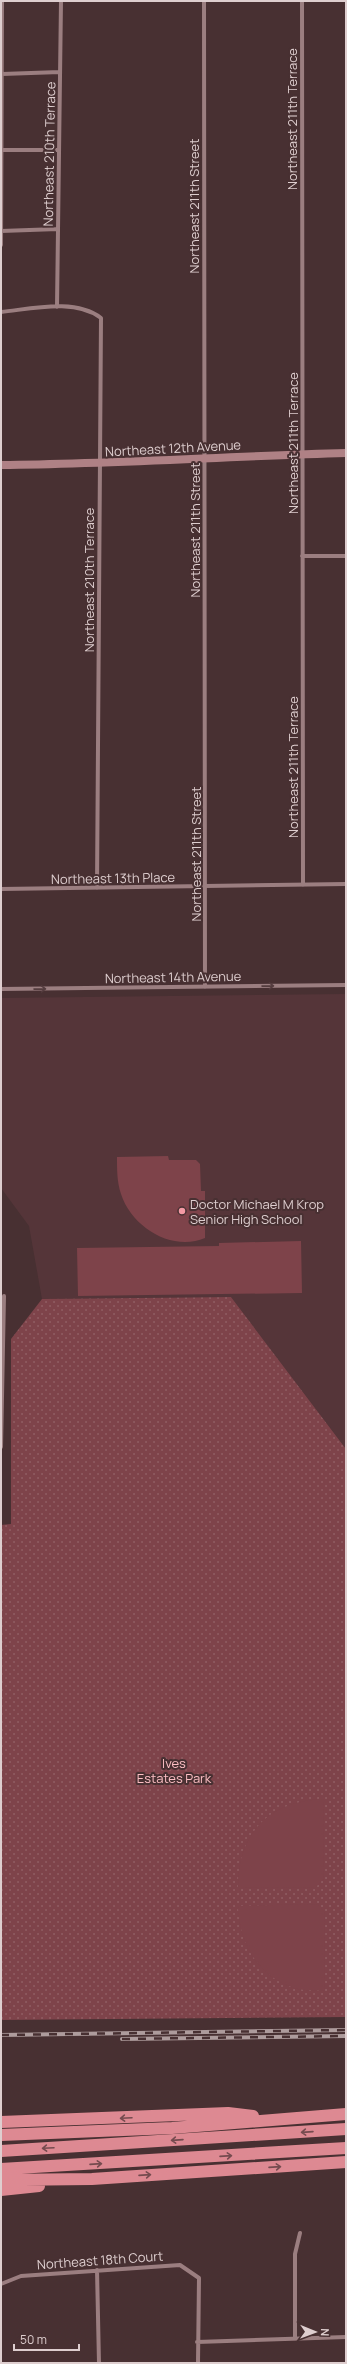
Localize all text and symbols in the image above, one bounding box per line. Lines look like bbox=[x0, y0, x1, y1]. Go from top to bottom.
street label: Northeast 211th Terrace bbox=[283, 48, 301, 190]
street label: Northeast 210th Terrace bbox=[39, 81, 59, 227]
street label: Northeast 211th Street bbox=[185, 139, 203, 273]
street label: Northeast 211th Terrace bbox=[284, 372, 302, 514]
street label: Northeast 12th Avenue bbox=[105, 435, 242, 461]
street label: Northeast 211th Street bbox=[186, 463, 204, 597]
street label: Northeast 210th Terrace bbox=[80, 507, 98, 652]
street label: Northeast 211th Terrace bbox=[284, 696, 302, 838]
street label: Northeast 211th Street bbox=[187, 787, 205, 921]
street label: Northeast 13th Place bbox=[51, 868, 176, 888]
street label: Northeast 14th Avenue bbox=[105, 967, 242, 987]
one-way arrow bbox=[261, 982, 274, 990]
one-way arrow bbox=[33, 985, 46, 993]
place label: Doctor Michael M Krop Senior High School bbox=[190, 1195, 324, 1228]
marker: Doctor Michael M Krop Senior High School bbox=[177, 1206, 187, 1216]
park label: Ives Estates Park bbox=[137, 1754, 212, 1787]
one-way arrow bbox=[120, 2114, 133, 2121]
one-way arrow bbox=[301, 2128, 314, 2135]
one-way arrow bbox=[171, 2137, 184, 2144]
one-way arrow bbox=[42, 2144, 55, 2152]
one-way arrow bbox=[219, 2153, 232, 2160]
one-way arrow bbox=[89, 2161, 102, 2168]
one-way arrow bbox=[268, 2163, 281, 2170]
one-way arrow bbox=[138, 2172, 151, 2179]
street label: Northeast 18th Court bbox=[36, 2247, 164, 2273]
north arrow bbox=[295, 2312, 335, 2352]
scale bar bbox=[14, 2326, 79, 2352]
text: N bbox=[318, 2328, 333, 2336]
text: 50 m bbox=[20, 2331, 47, 2348]

